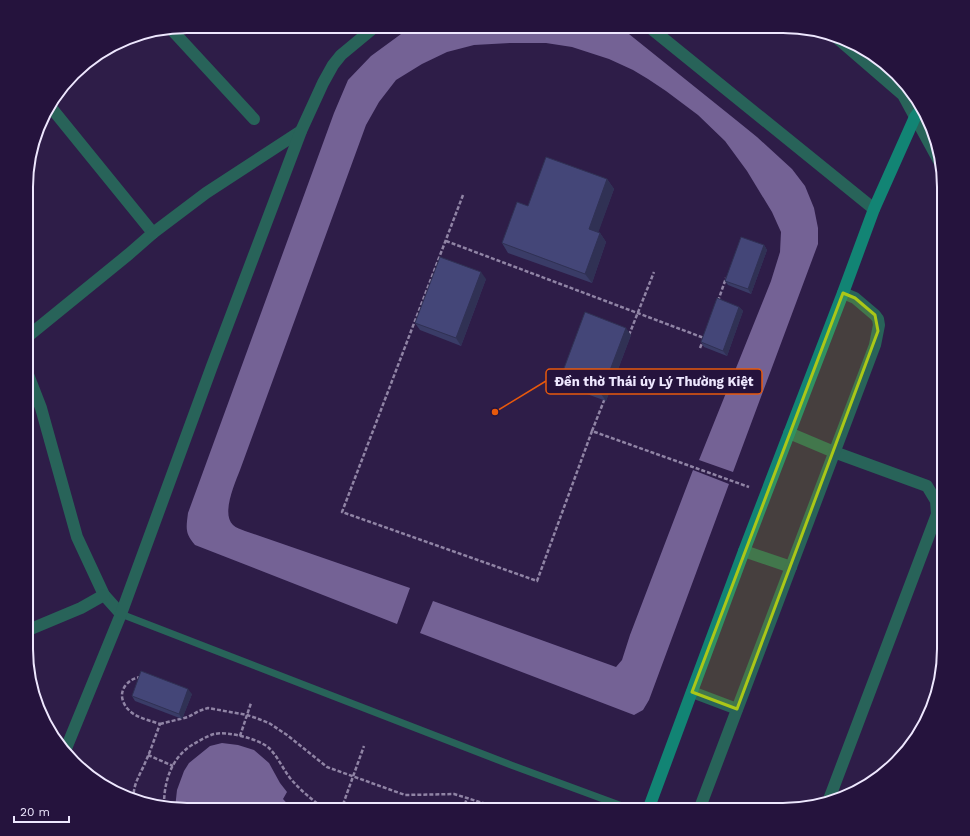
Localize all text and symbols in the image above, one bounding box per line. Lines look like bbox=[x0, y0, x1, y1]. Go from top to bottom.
callout: Đền thờ Thái úy Lý Thường Kiệt bbox=[546, 369, 762, 394]
text: Đền thờ Thái úy Lý Thường Kiệt bbox=[554, 374, 754, 389]
scale bar bbox=[14, 798, 69, 824]
text: 20 m bbox=[20, 805, 50, 819]

